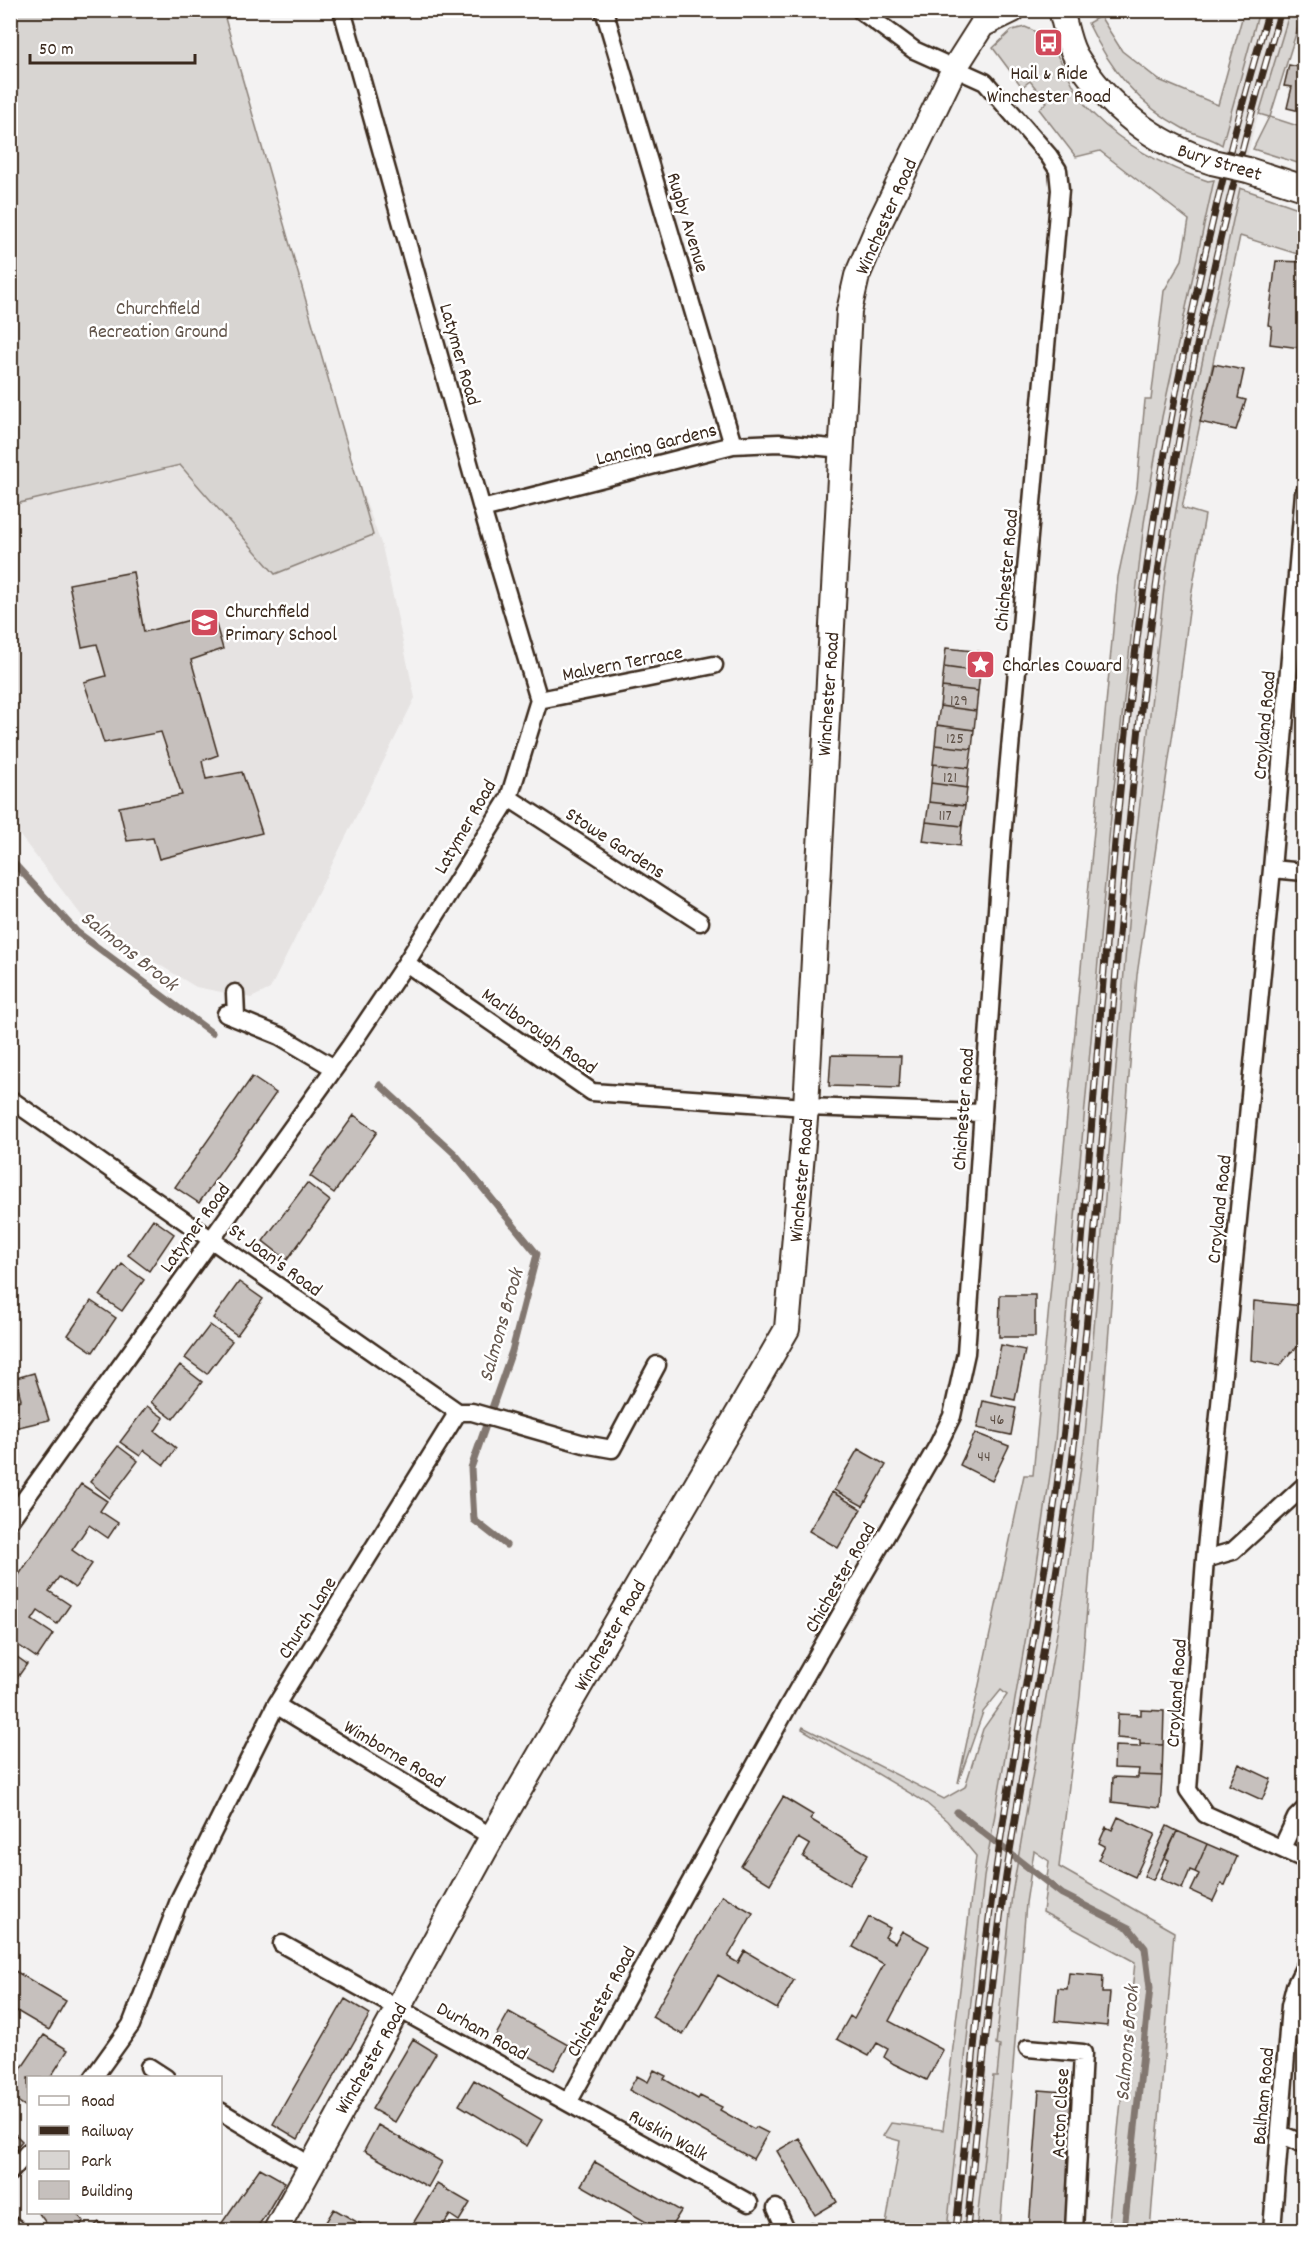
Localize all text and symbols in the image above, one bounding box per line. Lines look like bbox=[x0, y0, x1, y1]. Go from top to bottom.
bus stop icon: Hail & Ride Winchester Road bbox=[1033, 26, 1065, 58]
scale bar bbox=[30, 27, 195, 65]
text: 50 m bbox=[39, 38, 74, 63]
place label: Hail & Ride Winchester Road bbox=[987, 61, 1111, 112]
street label: Bury Street bbox=[1174, 138, 1265, 190]
street label: Winchester Road bbox=[850, 155, 926, 280]
street label: Rugby Avenue bbox=[658, 169, 715, 276]
park label: Churchfield Recreation Ground bbox=[88, 296, 228, 347]
street label: Latymer Road bbox=[430, 301, 486, 409]
street label: Lancing Gardens bbox=[593, 417, 720, 474]
street label: Chichester Road bbox=[989, 508, 1027, 633]
place label: Churchfield Primary School bbox=[225, 599, 337, 650]
school or university icon: Churchfield Primary School bbox=[188, 606, 220, 638]
street label: Winchester Road bbox=[812, 631, 848, 757]
street label: Malvern Terrace bbox=[560, 640, 685, 690]
place icon: Charles Coward bbox=[965, 648, 997, 680]
place label: Charles Coward bbox=[1002, 653, 1122, 681]
street label: Croyland Road bbox=[1247, 670, 1285, 781]
house number: 129 bbox=[950, 690, 968, 713]
house number: 125 bbox=[946, 728, 964, 751]
house number: 121 bbox=[943, 767, 957, 790]
street label: Latymer Road bbox=[428, 775, 505, 880]
street label: Stowe Gardens bbox=[559, 802, 670, 887]
house number: 117 bbox=[938, 805, 952, 828]
water label: Salmons Brook bbox=[73, 905, 185, 1001]
street label: Marlborough Road bbox=[475, 982, 602, 1083]
street label: Chichester Road bbox=[947, 1047, 983, 1171]
street label: Winchester Road bbox=[784, 1117, 822, 1243]
street label: Croyland Road bbox=[1201, 1154, 1241, 1265]
street label: Latymer Road bbox=[154, 1178, 239, 1279]
street label: St Joan's Road bbox=[222, 1218, 327, 1305]
water label: Salmons Brook bbox=[472, 1264, 534, 1386]
house number: 46 bbox=[990, 1409, 1004, 1432]
house number: 44 bbox=[977, 1446, 991, 1469]
street label: Chichester Road bbox=[799, 1518, 884, 1639]
street label: Church Lane bbox=[272, 1572, 345, 1665]
street label: Winchester Road bbox=[568, 1576, 655, 1697]
street label: Croyland Road bbox=[1160, 1638, 1196, 1749]
street label: Wimborne Road bbox=[337, 1714, 449, 1797]
street label: Chichester Road bbox=[561, 1942, 645, 2063]
water label: Salmons Brook bbox=[1109, 1982, 1149, 2102]
street label: Durham Road bbox=[431, 1996, 532, 2069]
street label: Winchester Road bbox=[329, 1999, 416, 2120]
street label: Balham Road bbox=[1247, 2046, 1283, 2146]
street label: Acton Close bbox=[1046, 2067, 1078, 2159]
legend bbox=[27, 2076, 222, 2214]
text: Road bbox=[81, 2090, 115, 2115]
street label: Ruskin Walk bbox=[623, 2103, 712, 2170]
text: Railway bbox=[81, 2120, 134, 2145]
text: Park bbox=[81, 2150, 112, 2175]
text: Building bbox=[81, 2180, 133, 2205]

